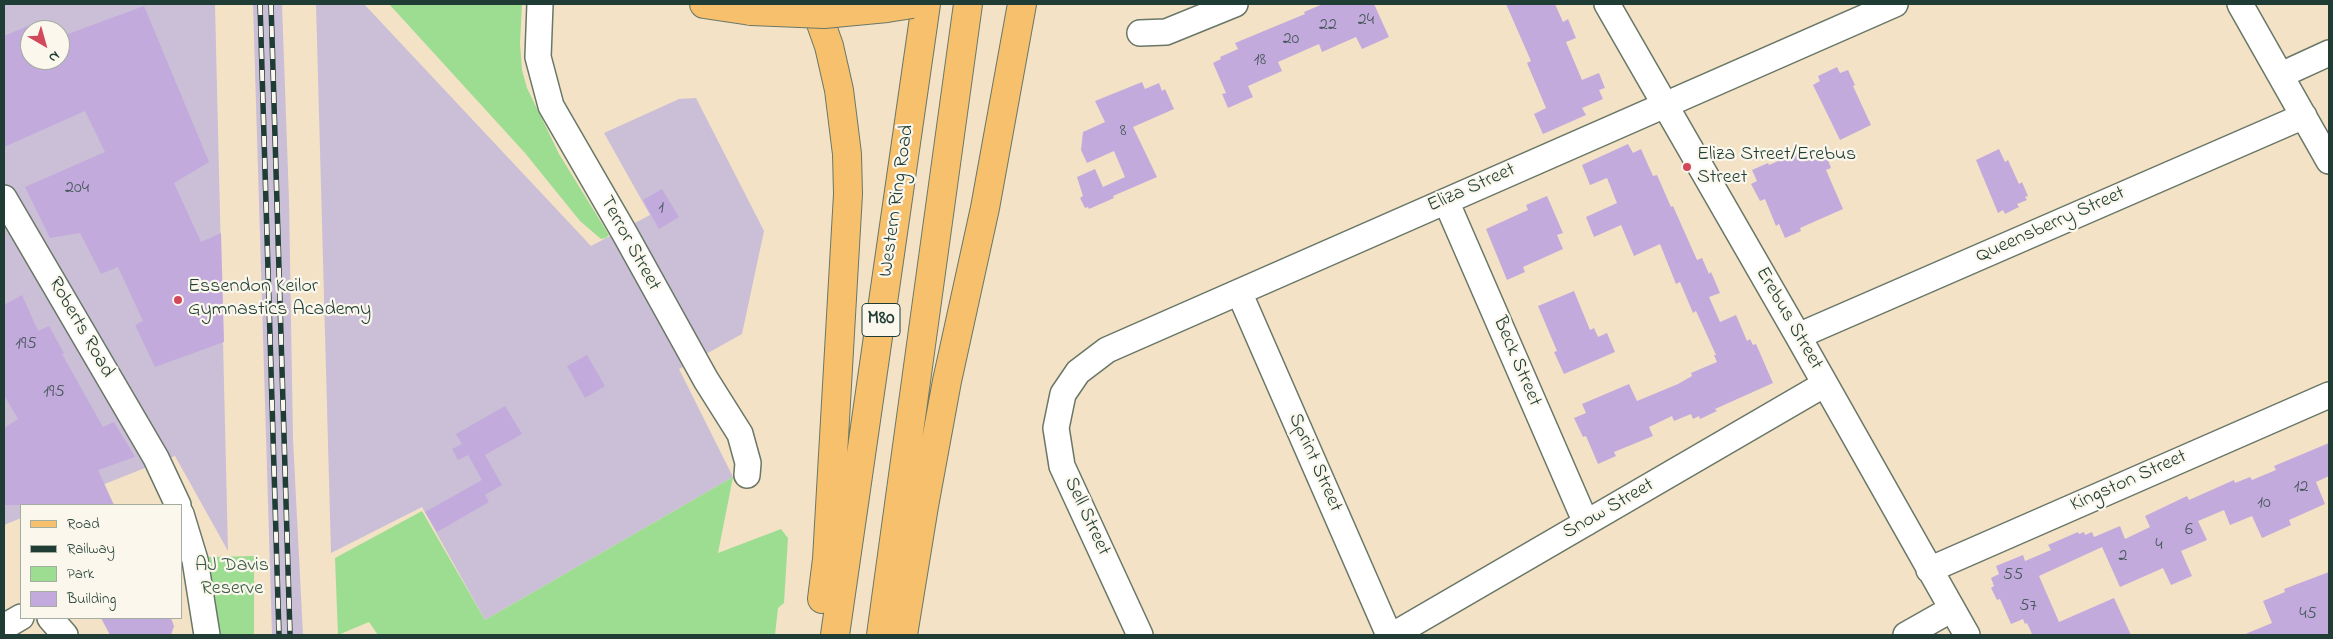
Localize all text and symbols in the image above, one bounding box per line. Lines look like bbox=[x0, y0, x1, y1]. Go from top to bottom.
house number: 24 bbox=[1358, 10, 1374, 32]
house number: 22 bbox=[1319, 15, 1337, 37]
north arrow bbox=[20, 20, 70, 70]
house number: 20 bbox=[1283, 29, 1299, 51]
text: N bbox=[44, 45, 64, 68]
house number: 18 bbox=[1254, 50, 1266, 72]
house number: 8 bbox=[1120, 121, 1126, 143]
street label: Western Ring Road bbox=[875, 123, 921, 279]
place label: Eliza Street/Erebus Street bbox=[1697, 144, 1856, 191]
street label: Eliza Street bbox=[1424, 159, 1520, 219]
marker: Eliza Street/Erebus Street bbox=[1681, 161, 1693, 173]
house number: 204 bbox=[65, 178, 89, 200]
street label: Queensberry Street bbox=[1973, 182, 2129, 270]
street label: Terror Street bbox=[593, 192, 665, 296]
house number: 1 bbox=[658, 198, 664, 220]
street label: Erebus Street bbox=[1749, 263, 1827, 375]
street label: Roberts Road bbox=[42, 274, 118, 382]
place label: Essendon Keilor Gymnastics Academy bbox=[188, 276, 371, 323]
marker: Essendon Keilor Gymnastics Academy bbox=[172, 294, 184, 306]
road number: M80 bbox=[862, 304, 900, 336]
street label: Beck Street bbox=[1486, 313, 1546, 411]
house number: 195 bbox=[15, 334, 37, 356]
house number: 195 bbox=[43, 382, 65, 404]
street label: Sprint Street bbox=[1282, 410, 1346, 516]
street label: Kingston Street bbox=[2067, 446, 2191, 518]
street label: Sell Street bbox=[1057, 474, 1115, 560]
street label: Snow Street bbox=[1559, 474, 1659, 546]
house number: 12 bbox=[2294, 477, 2308, 499]
house number: 10 bbox=[2257, 493, 2271, 515]
legend bbox=[20, 504, 182, 619]
text: Road bbox=[67, 513, 100, 535]
house number: 6 bbox=[2185, 520, 2193, 542]
house number: 4 bbox=[2155, 535, 2163, 557]
text: Railway bbox=[67, 538, 115, 560]
house number: 2 bbox=[2119, 546, 2127, 568]
park label: AJ Davis Reserve bbox=[195, 555, 269, 602]
text: Park bbox=[67, 563, 94, 585]
house number: 55 bbox=[2003, 565, 2023, 587]
text: Building bbox=[67, 588, 116, 610]
house number: 57 bbox=[2019, 596, 2037, 618]
house number: 45 bbox=[2299, 604, 2317, 626]

